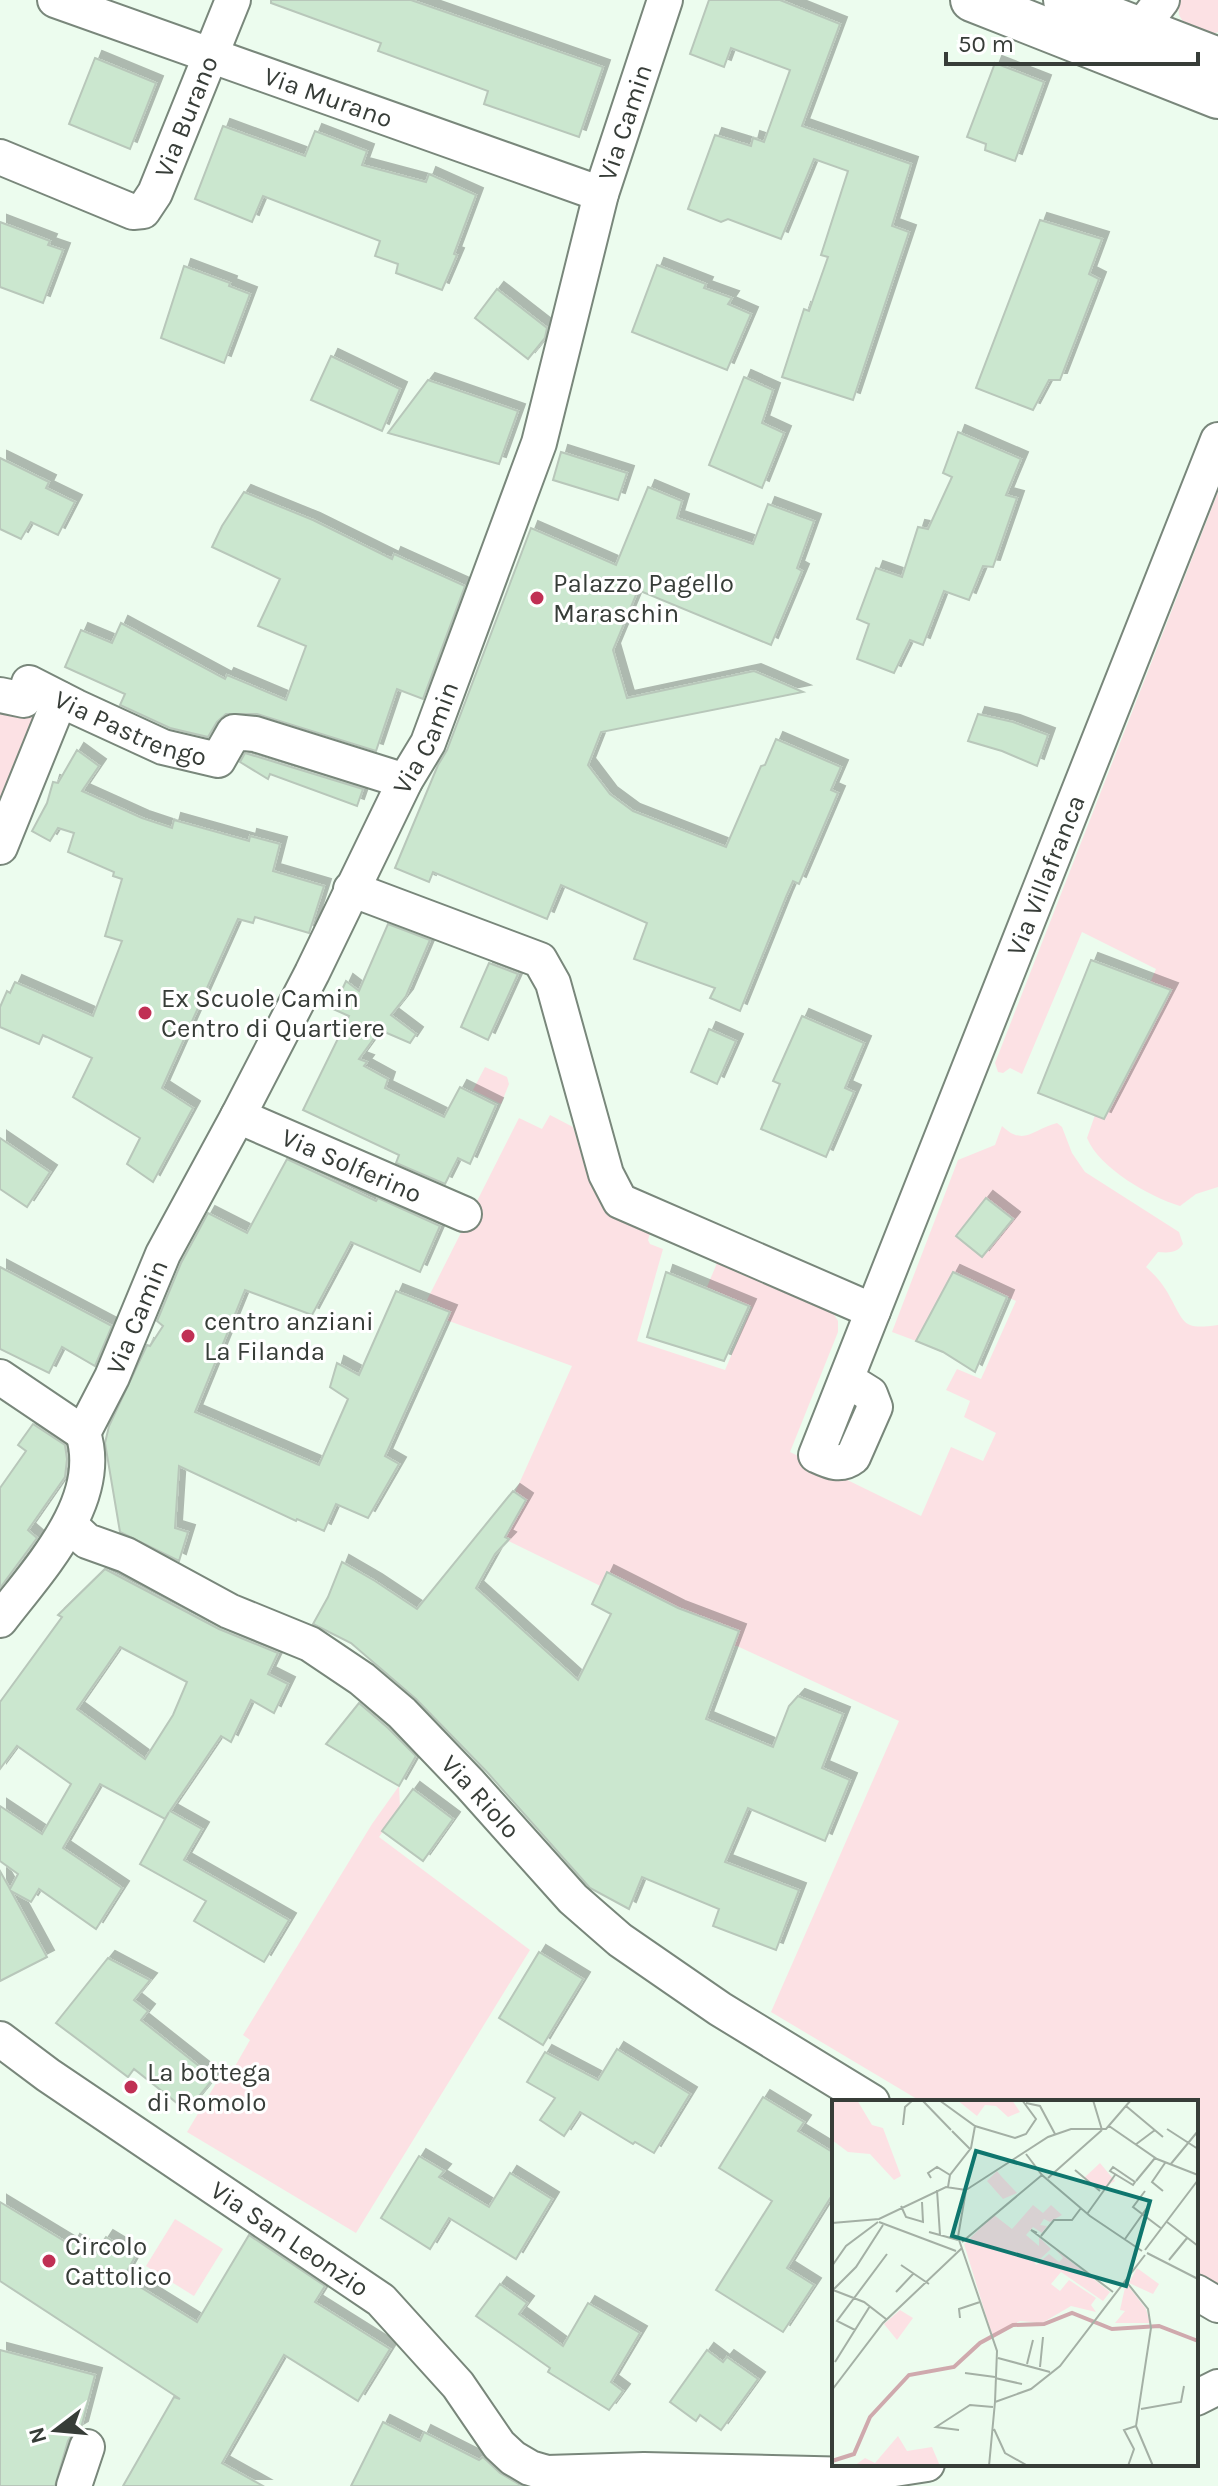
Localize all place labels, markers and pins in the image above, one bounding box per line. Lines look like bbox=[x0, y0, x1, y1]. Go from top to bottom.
place label: Palazzo Pagello Maraschin bbox=[553, 568, 734, 629]
marker: Palazzo Pagello Maraschin bbox=[528, 589, 546, 607]
place label: Ex Scuole Camin Centro di Quartiere bbox=[161, 983, 385, 1044]
marker: Ex Scuole Camin Centro di Quartiere bbox=[136, 1004, 154, 1022]
place label: centro anziani La Filanda bbox=[204, 1306, 374, 1367]
marker: centro anziani La Filanda bbox=[179, 1327, 197, 1345]
place label: La bottega di Romolo bbox=[147, 2057, 271, 2118]
marker: La bottega di Romolo bbox=[122, 2078, 140, 2096]
place label: Circolo Cattolico bbox=[65, 2231, 172, 2292]
marker: Circolo Cattolico bbox=[40, 2252, 58, 2270]

